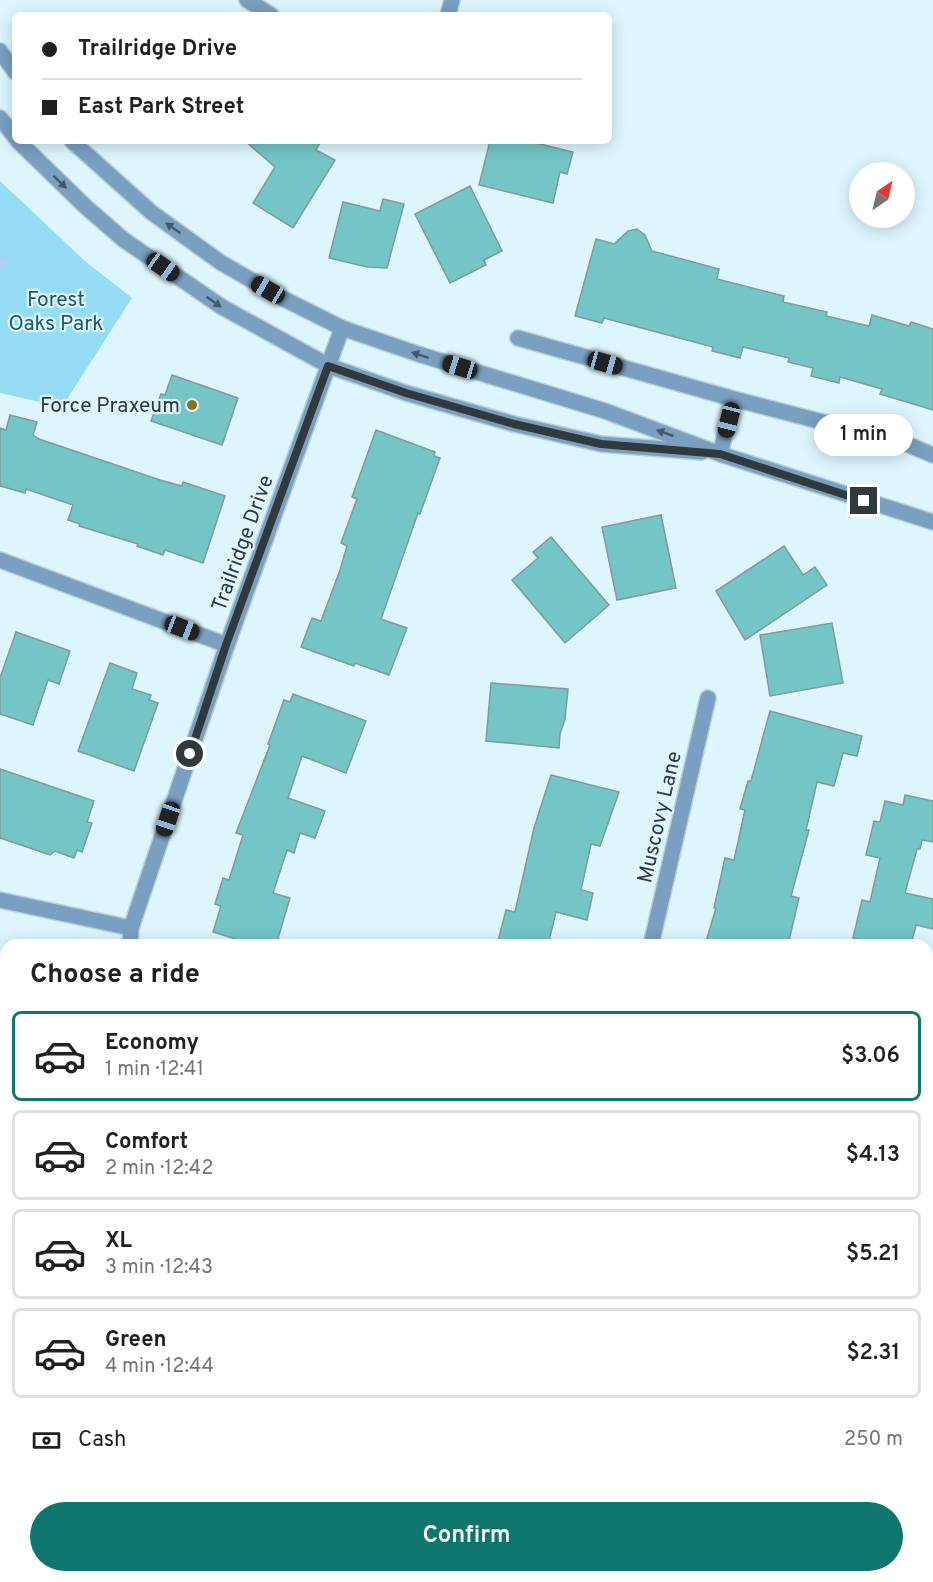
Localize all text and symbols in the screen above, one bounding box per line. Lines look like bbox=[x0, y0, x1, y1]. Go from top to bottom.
text: Trailridge Drive bbox=[78, 36, 237, 63]
text: East Park Street bbox=[78, 94, 244, 121]
north arrow bbox=[849, 162, 915, 228]
map controls bbox=[849, 162, 915, 228]
one-way arrow bbox=[53, 175, 68, 189]
one-way arrow bbox=[165, 222, 181, 234]
car bbox=[143, 249, 183, 285]
car bbox=[248, 273, 288, 307]
park label: Forest Oaks Park bbox=[9, 287, 103, 338]
one-way arrow bbox=[205, 296, 221, 308]
car bbox=[585, 349, 625, 377]
one-way arrow bbox=[411, 350, 429, 359]
car bbox=[440, 353, 480, 381]
place label: Force Praxeum bbox=[40, 393, 180, 420]
marker: Force Praxeum bbox=[185, 398, 199, 412]
car bbox=[716, 400, 742, 440]
callout: 1 min bbox=[814, 414, 914, 456]
text: 1 min bbox=[840, 422, 887, 448]
one-way arrow bbox=[656, 428, 674, 438]
street label: Trailridge Drive bbox=[206, 472, 281, 615]
route end bbox=[850, 487, 877, 514]
car bbox=[162, 613, 202, 643]
route start bbox=[176, 740, 203, 767]
street label: Muscovy Lane bbox=[632, 749, 689, 886]
car bbox=[154, 799, 182, 839]
text: Choose a ride bbox=[30, 958, 200, 992]
icon: car bbox=[33, 1029, 87, 1083]
text: Economy bbox=[105, 1030, 199, 1057]
text: $3.06 bbox=[841, 1043, 900, 1070]
text: 1 min · 12:41 bbox=[105, 1057, 204, 1083]
icon: car bbox=[33, 1128, 87, 1182]
text: Comfort bbox=[105, 1129, 188, 1156]
text: $4.13 bbox=[846, 1142, 900, 1169]
text: 2 min · 12:42 bbox=[105, 1156, 213, 1182]
icon: car bbox=[33, 1227, 87, 1281]
text: XL bbox=[105, 1228, 132, 1255]
text: $5.21 bbox=[846, 1241, 900, 1268]
text: 3 min · 12:43 bbox=[105, 1255, 213, 1281]
icon: car bbox=[33, 1326, 87, 1380]
text: Green bbox=[105, 1327, 167, 1354]
text: $2.31 bbox=[846, 1340, 900, 1367]
text: 4 min · 12:44 bbox=[105, 1354, 214, 1380]
icon: cash bbox=[30, 1424, 63, 1457]
text: Cash bbox=[78, 1427, 127, 1454]
text: 250 m bbox=[844, 1427, 903, 1453]
button: Confirm bbox=[30, 1502, 903, 1571]

